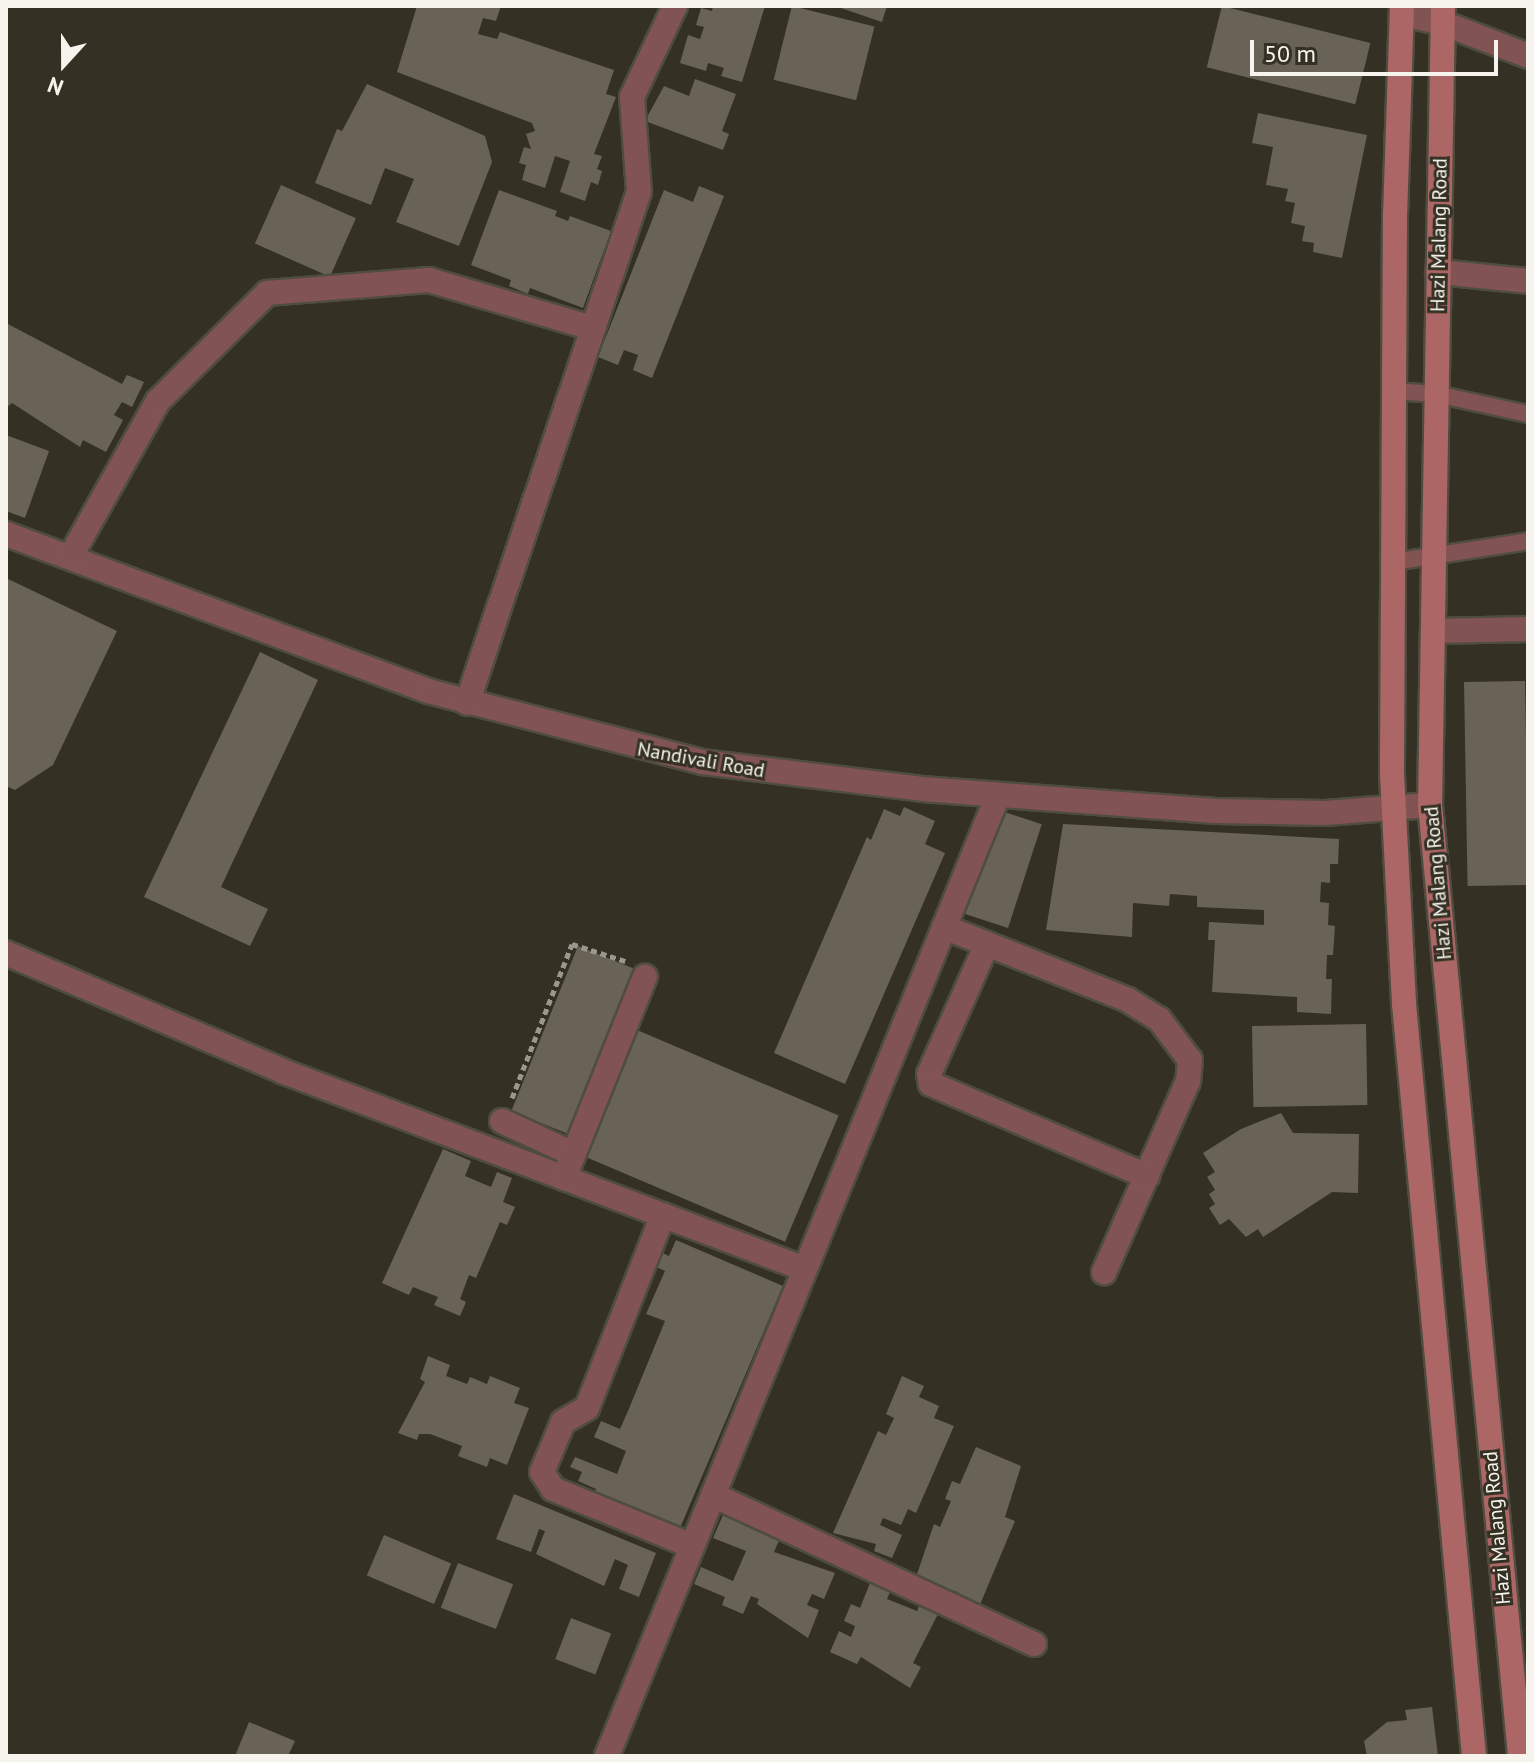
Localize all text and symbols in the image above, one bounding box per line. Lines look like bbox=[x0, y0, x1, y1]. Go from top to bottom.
north arrow bbox=[24, 24, 104, 104]
scale bar bbox=[1254, 24, 1502, 74]
text: 50 m bbox=[1264, 38, 1316, 69]
text: N bbox=[44, 71, 67, 102]
street label: Hazi Malang Road bbox=[1426, 158, 1452, 312]
street label: Nandivali Road bbox=[635, 737, 767, 783]
street label: Hazi Malang Road bbox=[1419, 805, 1457, 961]
street label: Hazi Malang Road bbox=[1478, 1450, 1516, 1606]

